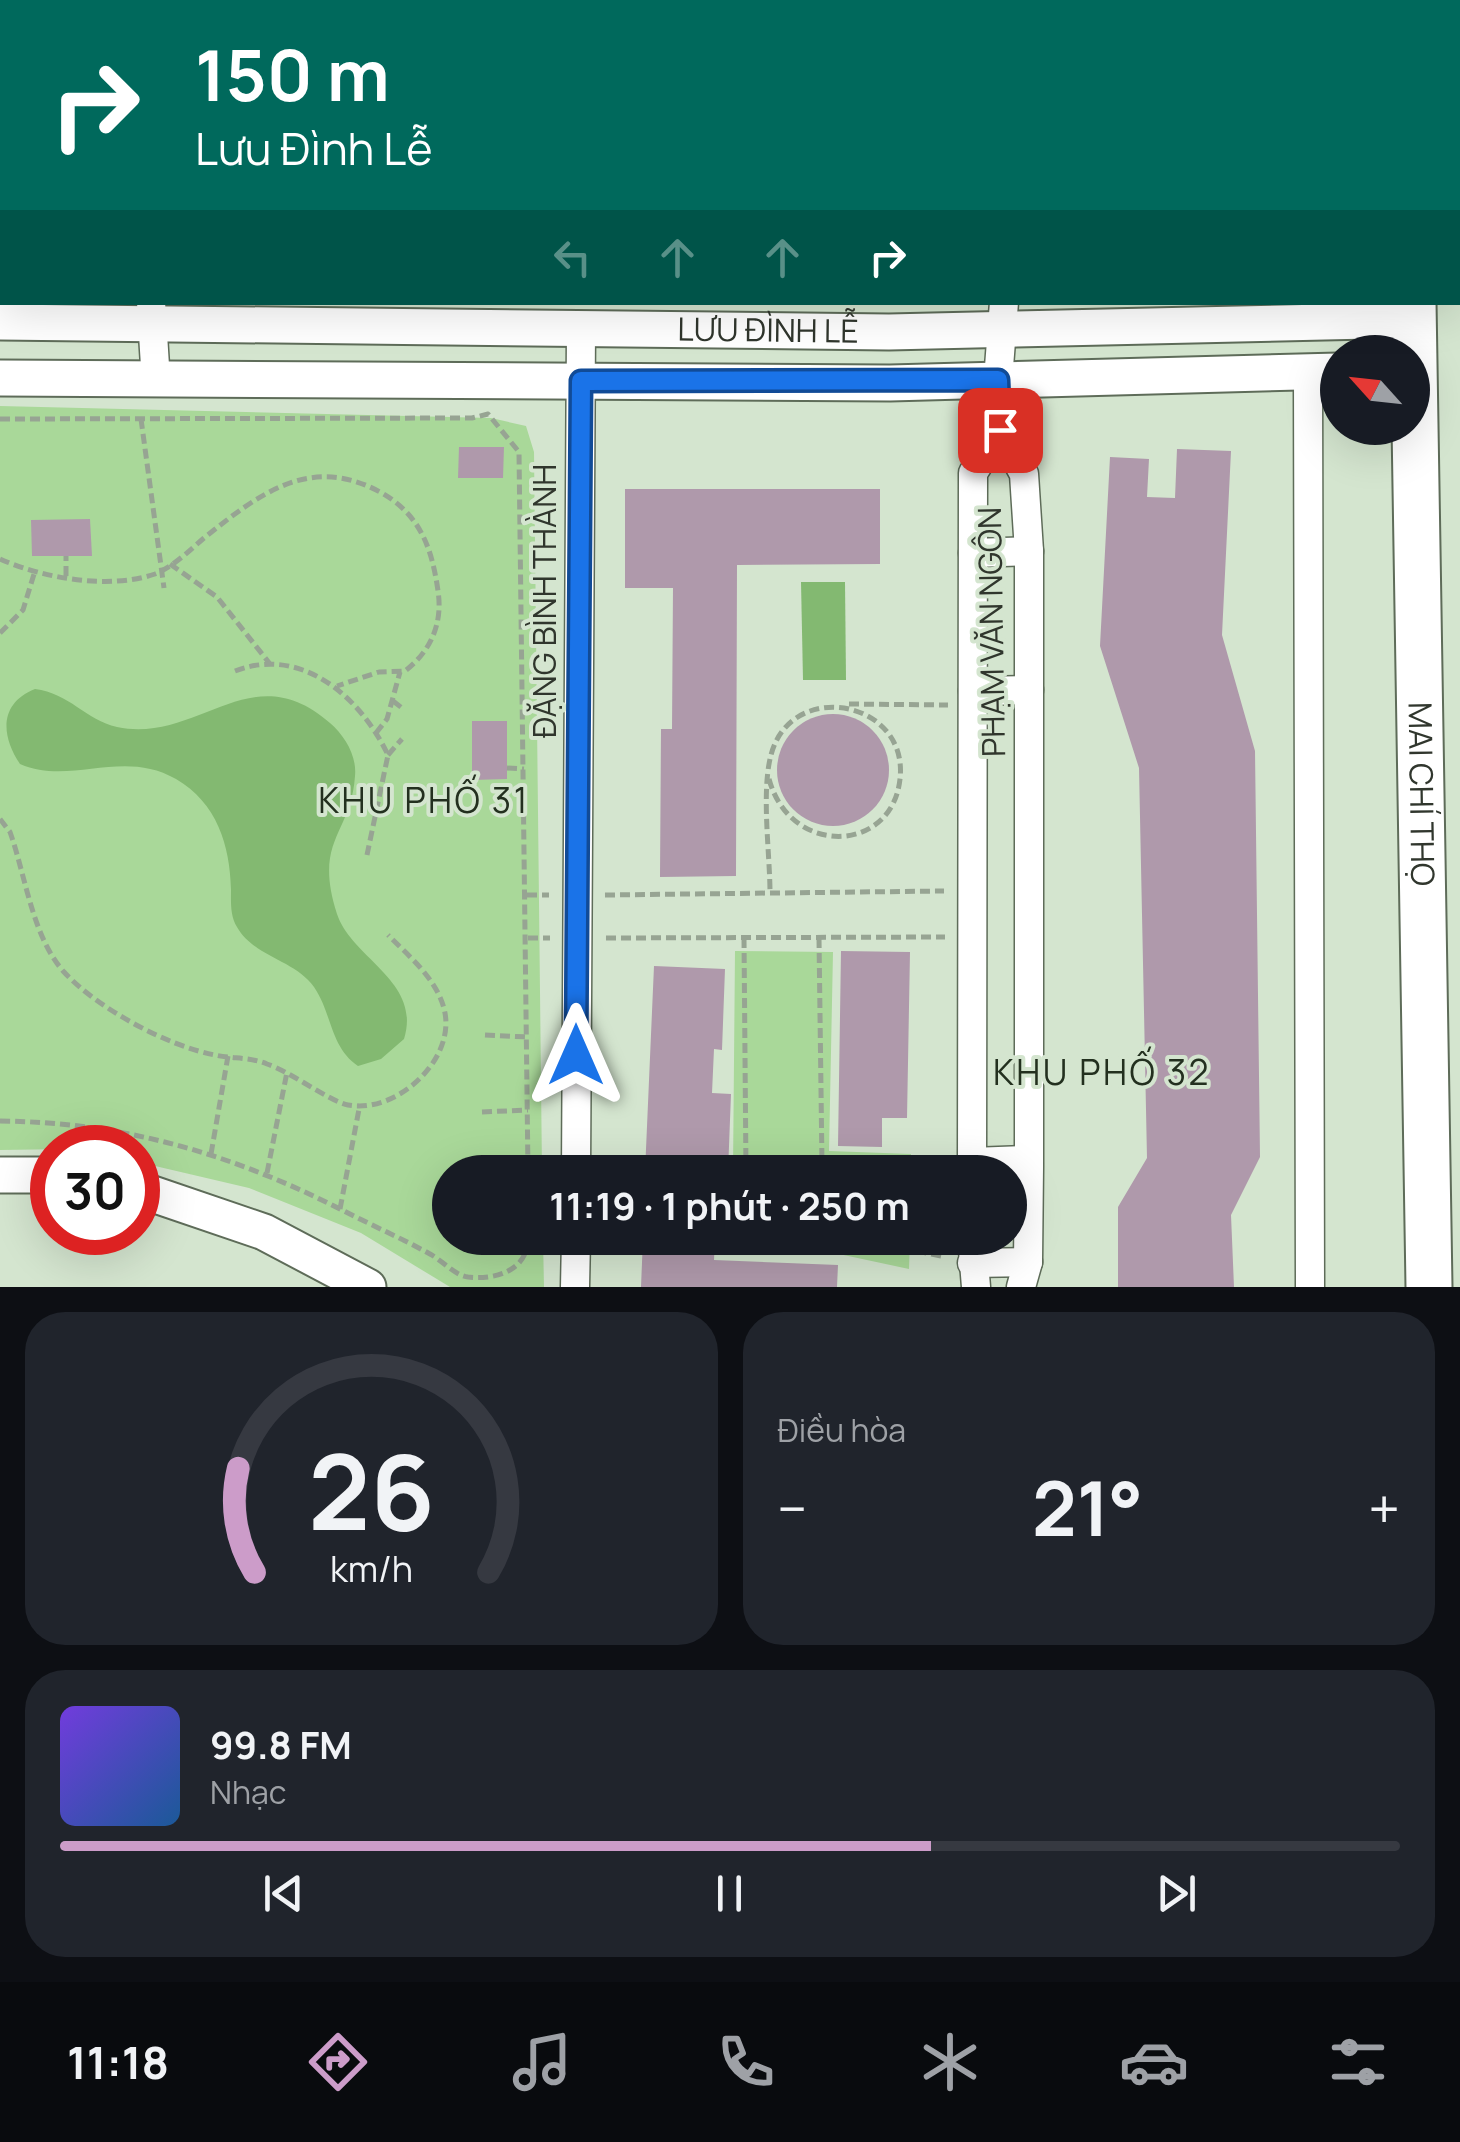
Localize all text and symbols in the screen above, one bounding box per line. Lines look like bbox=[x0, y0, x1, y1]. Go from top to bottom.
text: 150 m bbox=[195, 26, 390, 122]
icon: right bbox=[30, 40, 160, 170]
text: Lưu Đình Lễ bbox=[195, 117, 433, 179]
icon: left bbox=[545, 230, 600, 285]
icon: ahead bbox=[650, 230, 705, 285]
icon: ahead bbox=[755, 230, 810, 285]
icon: right bbox=[860, 230, 915, 285]
street label: LƯU ĐÌNH LỄ bbox=[677, 307, 859, 353]
north arrow bbox=[1320, 335, 1430, 445]
map controls bbox=[1320, 335, 1430, 445]
pin bbox=[958, 388, 1043, 473]
icon: arrive bbox=[973, 403, 1028, 458]
street label: ĐẶNG BÌNH THÀNH bbox=[522, 464, 566, 738]
street label: PHẠM VĂN NGÔN bbox=[967, 507, 1015, 757]
street label: MAI CHÍ THỌ bbox=[1398, 702, 1445, 886]
district label: KHU PHỐ 31 bbox=[318, 774, 530, 824]
position arrow bbox=[524, 1003, 628, 1107]
district label: KHU PHỐ 32 bbox=[993, 1046, 1211, 1096]
speed limit sign: 30 bbox=[30, 1125, 160, 1255]
text: 11:19 · 1 phút · 250 m bbox=[549, 1179, 910, 1231]
text: Điều hòa bbox=[778, 1408, 906, 1452]
text: 26 bbox=[308, 1419, 435, 1561]
text: 21° bbox=[1032, 1456, 1143, 1559]
text: − bbox=[778, 1470, 807, 1546]
text: + bbox=[1368, 1470, 1400, 1546]
text: km/h bbox=[330, 1544, 413, 1593]
text: 99.8 FM bbox=[210, 1718, 352, 1770]
text: Nhạc bbox=[210, 1770, 286, 1814]
icon: previous bbox=[256, 1866, 311, 1921]
icon: pause bbox=[702, 1866, 757, 1921]
icon: next bbox=[1149, 1866, 1204, 1921]
icon: directions bbox=[303, 2027, 373, 2097]
icon: music bbox=[507, 2027, 577, 2097]
icon: phone bbox=[711, 2027, 781, 2097]
icon: climate bbox=[915, 2027, 985, 2097]
icon: car bbox=[1119, 2027, 1189, 2097]
icon: filters bbox=[1323, 2027, 1393, 2097]
text: 11:18 bbox=[67, 2031, 169, 2093]

